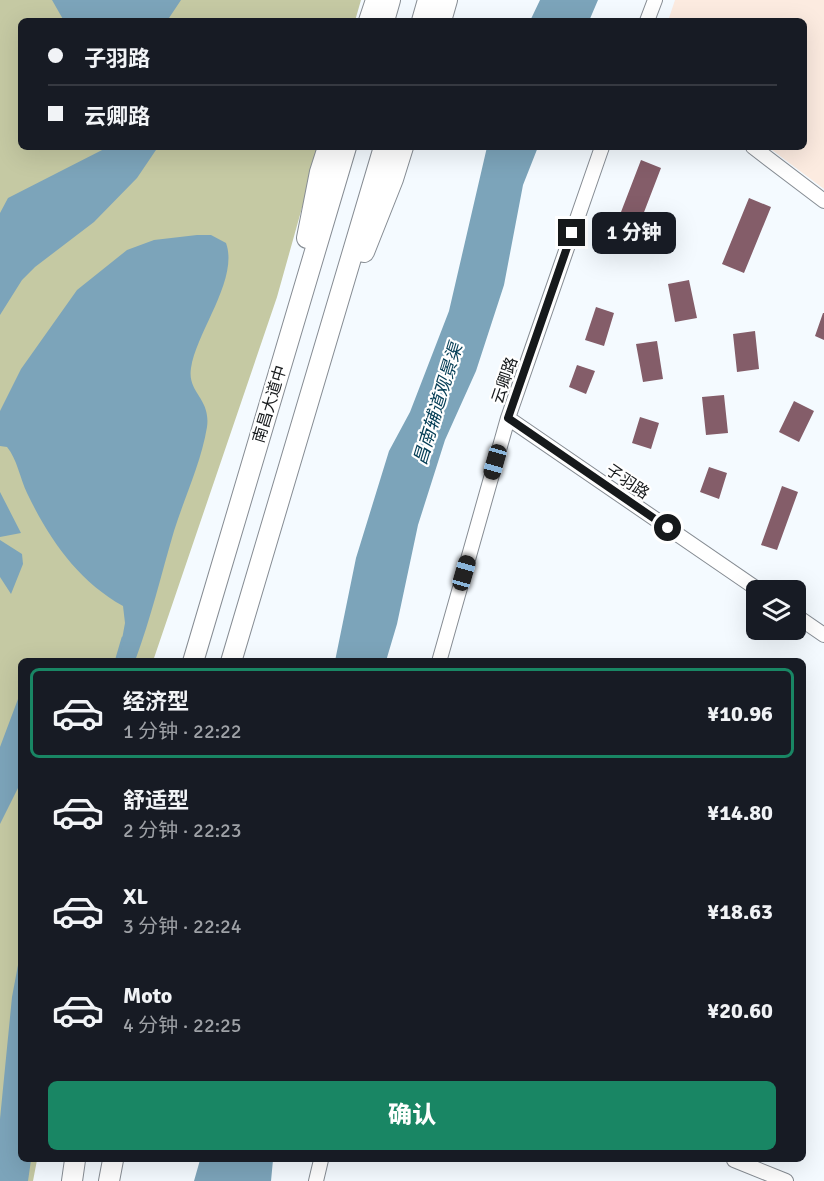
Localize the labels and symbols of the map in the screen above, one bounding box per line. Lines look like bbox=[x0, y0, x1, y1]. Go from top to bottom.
callout: 1 分钟 bbox=[593, 212, 677, 254]
route end bbox=[558, 219, 585, 246]
water label: 昌南辅道观景渠 bbox=[409, 338, 468, 467]
street label: 云卿路 bbox=[488, 354, 522, 406]
street label: 南昌大道中 bbox=[249, 363, 291, 445]
car bbox=[481, 442, 509, 482]
street label: 子羽路 bbox=[602, 460, 653, 504]
route start bbox=[654, 514, 681, 541]
car bbox=[450, 553, 478, 593]

